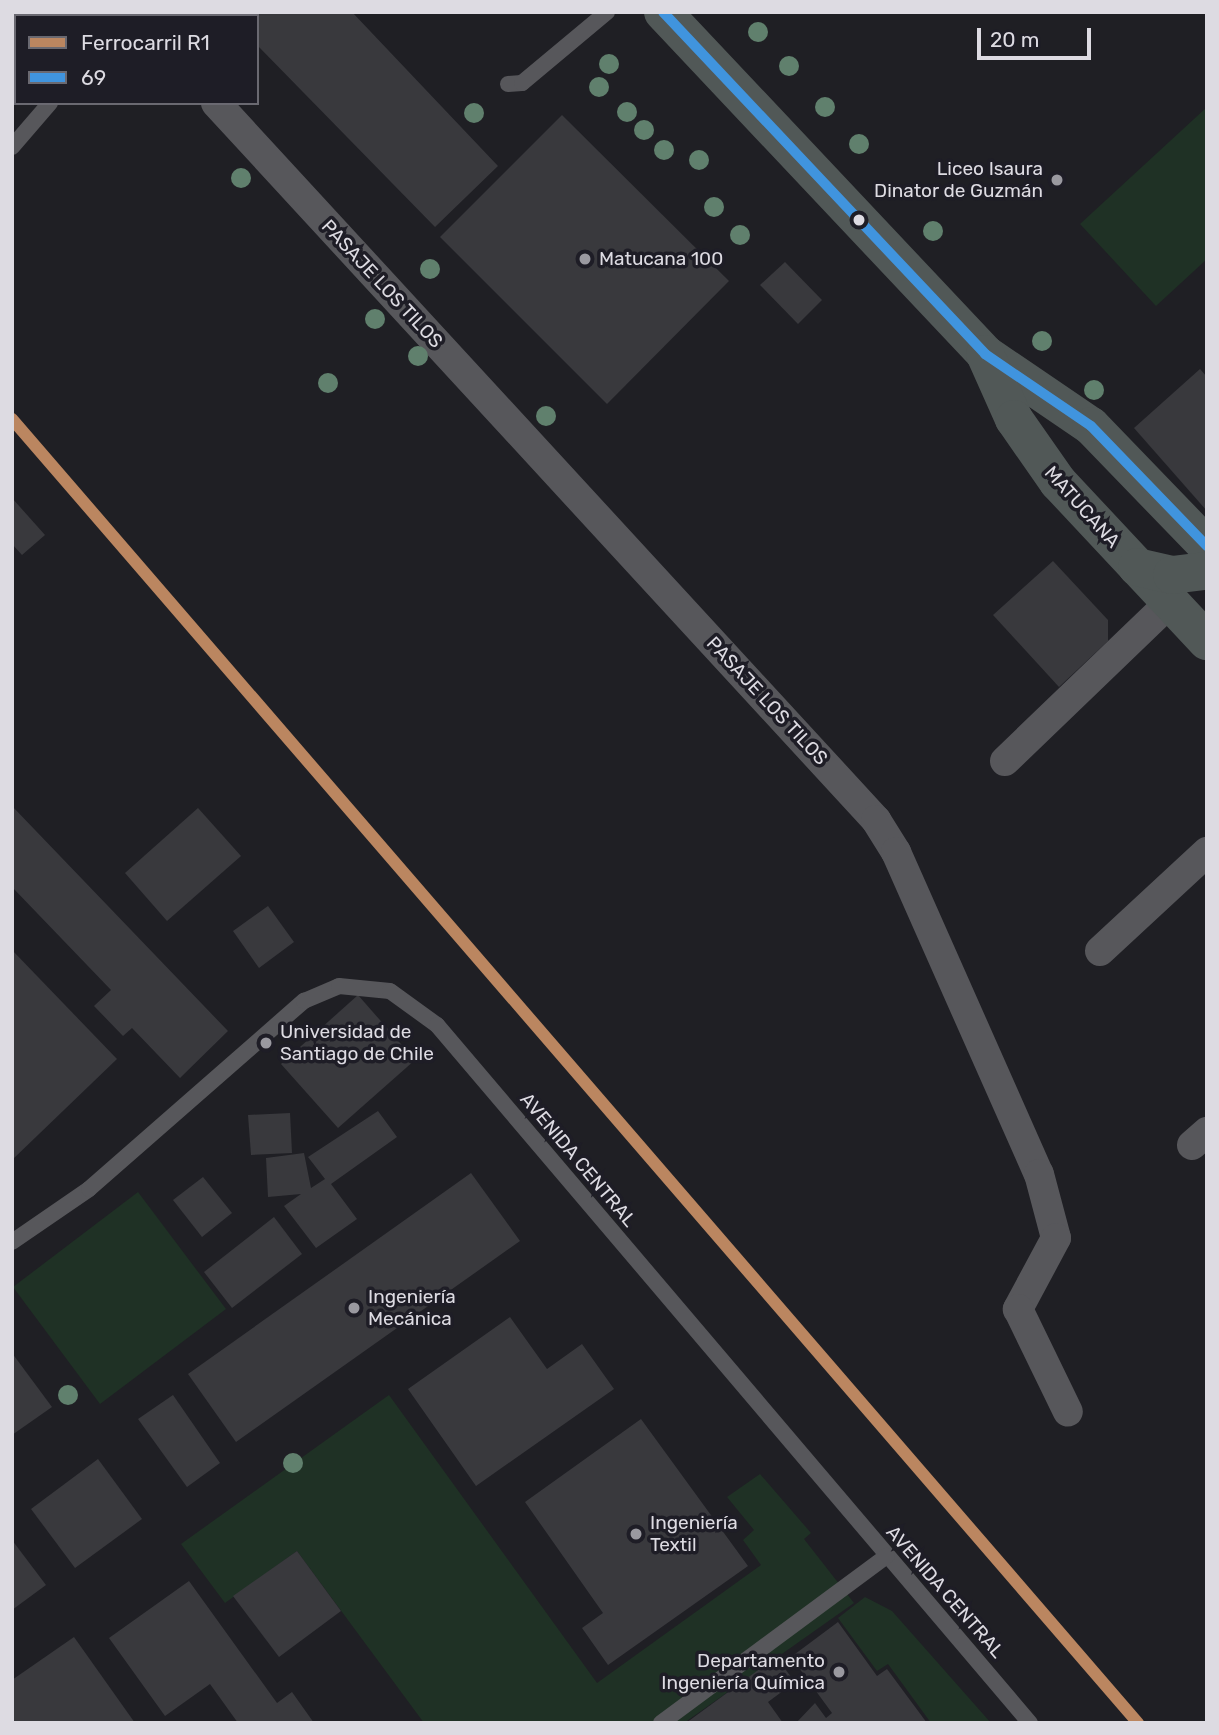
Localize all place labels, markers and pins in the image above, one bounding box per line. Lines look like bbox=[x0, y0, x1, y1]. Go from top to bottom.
place label: Liceo Isaura Dinator de Guzmán bbox=[874, 158, 1043, 202]
marker: Liceo Isaura Dinator de Guzmán bbox=[1049, 172, 1065, 188]
unlabelled marker bbox=[852, 213, 866, 227]
place label: Matucana 100 bbox=[599, 248, 723, 270]
marker: Matucana 100 bbox=[577, 251, 593, 267]
place label: Universidad de Santiago de Chile bbox=[280, 1021, 434, 1065]
marker: Universidad de Santiago de Chile bbox=[258, 1035, 274, 1051]
place label: Ingeniería Mecánica bbox=[368, 1286, 456, 1330]
marker: Ingeniería Mecánica bbox=[346, 1300, 362, 1316]
place label: Ingeniería Textil bbox=[650, 1512, 738, 1556]
marker: Ingeniería Textil bbox=[628, 1526, 644, 1542]
place label: Departamento Ingeniería Química bbox=[661, 1650, 825, 1694]
marker: Departamento Ingeniería Química bbox=[831, 1664, 847, 1680]

